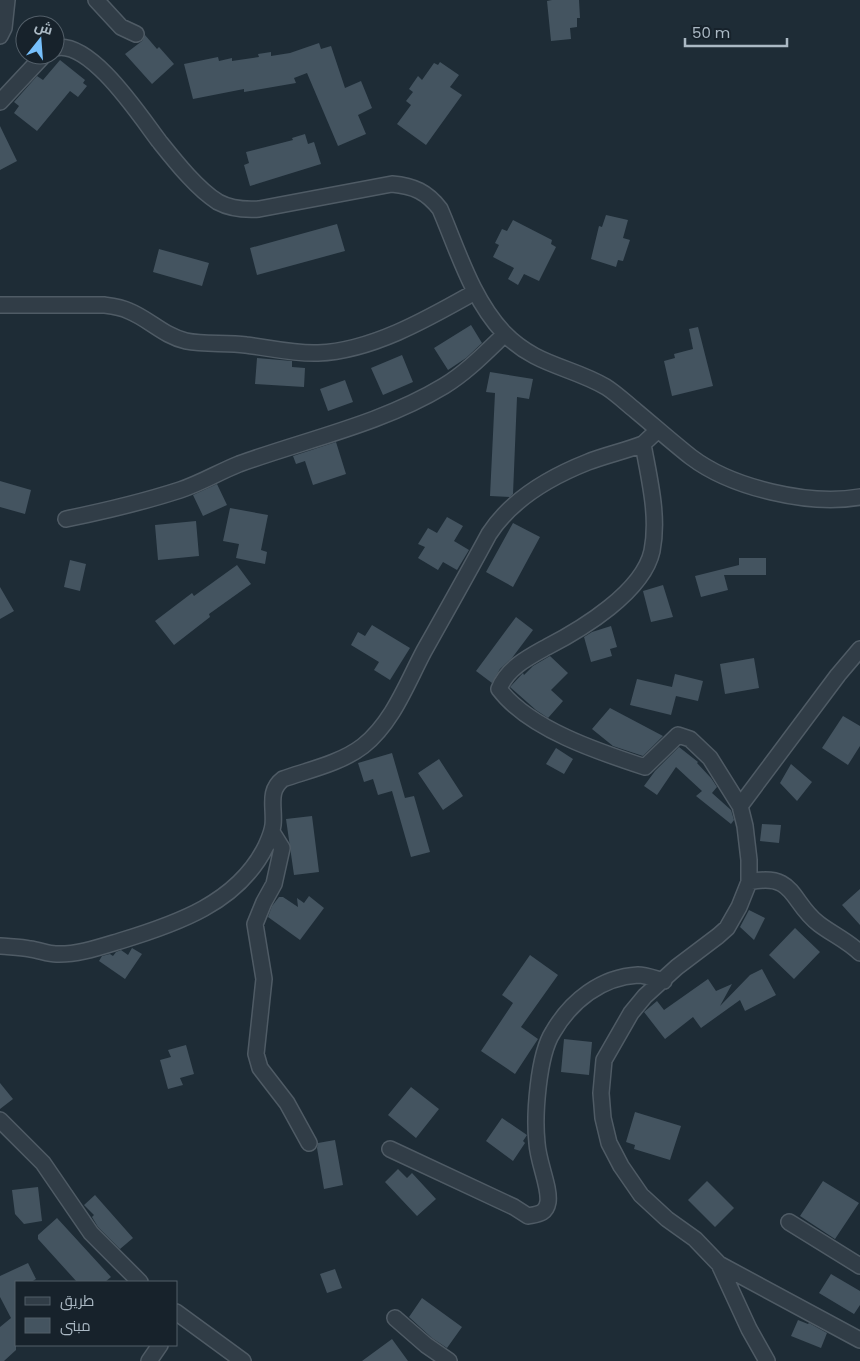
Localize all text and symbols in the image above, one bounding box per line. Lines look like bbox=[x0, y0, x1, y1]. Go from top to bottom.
north arrow bbox=[15, 15, 65, 65]
text: ش bbox=[32, 15, 55, 40]
scale bar bbox=[685, 15, 788, 47]
text: 50 m bbox=[692, 22, 730, 43]
legend bbox=[15, 1281, 178, 1346]
text: طريق bbox=[60, 1290, 94, 1311]
text: مبنى bbox=[60, 1315, 91, 1336]

